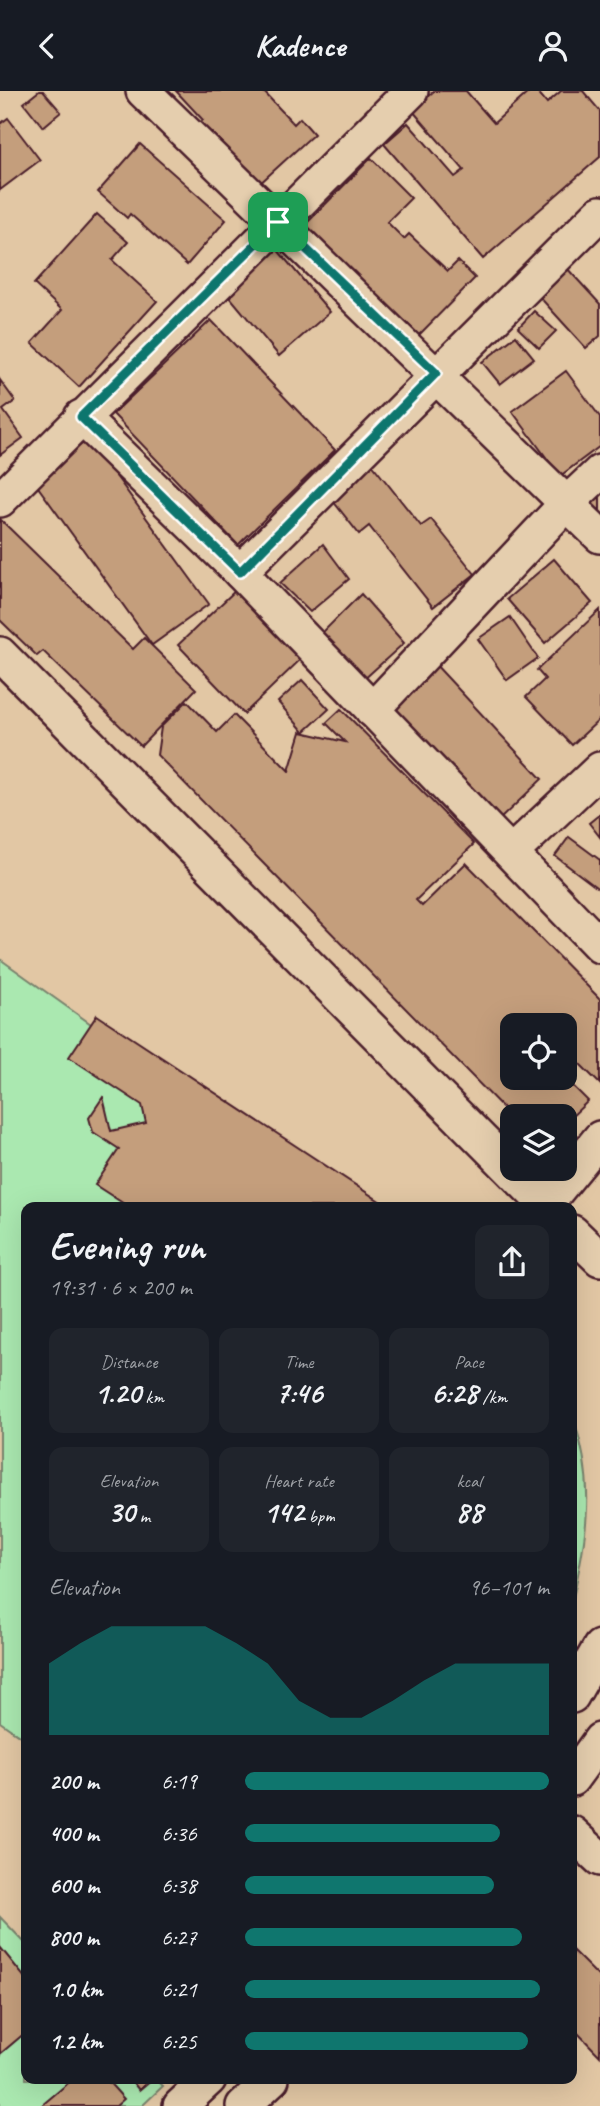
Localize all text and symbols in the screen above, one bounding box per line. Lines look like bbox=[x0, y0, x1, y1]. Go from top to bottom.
text: Kadence bbox=[255, 25, 345, 66]
icon: back bbox=[28, 27, 66, 65]
icon: person bbox=[534, 27, 572, 65]
pin bbox=[248, 192, 308, 252]
icon: arrive bbox=[259, 203, 297, 241]
map controls bbox=[500, 1013, 577, 1181]
button: locate bbox=[500, 1013, 577, 1090]
button: layers bbox=[500, 1104, 577, 1181]
text: Evening run bbox=[49, 1223, 205, 1270]
button: share bbox=[475, 1225, 549, 1299]
text: 19:31 · 6 × 200 m bbox=[49, 1273, 192, 1302]
text: Distance bbox=[101, 1350, 157, 1374]
text: Time bbox=[284, 1350, 314, 1374]
text: Pace bbox=[454, 1350, 484, 1374]
text: 1.20 bbox=[94, 1374, 141, 1412]
text: 7:46 bbox=[276, 1374, 322, 1412]
text: 6:28 bbox=[431, 1374, 478, 1412]
text: km bbox=[141, 1385, 164, 1409]
text: /km bbox=[478, 1385, 507, 1409]
text: Elevation bbox=[100, 1469, 158, 1493]
text: Heart rate bbox=[264, 1469, 334, 1493]
text: kcal bbox=[456, 1469, 482, 1493]
text: 30 bbox=[108, 1493, 135, 1531]
text: 142 bbox=[263, 1493, 304, 1531]
text: 88 bbox=[456, 1493, 483, 1531]
text: m bbox=[135, 1504, 150, 1528]
text: bpm bbox=[304, 1504, 335, 1528]
text: Elevation bbox=[49, 1573, 120, 1602]
text: 96–101 m bbox=[469, 1573, 549, 1602]
text: 200 m bbox=[49, 1767, 99, 1796]
text: 6:19 bbox=[161, 1767, 197, 1796]
text: 400 m bbox=[49, 1819, 99, 1848]
text: 6:36 bbox=[161, 1819, 197, 1848]
text: 600 m bbox=[49, 1871, 99, 1900]
text: 6:38 bbox=[161, 1871, 197, 1900]
text: 800 m bbox=[49, 1923, 99, 1952]
text: 6:27 bbox=[161, 1923, 197, 1952]
text: 1.0 km bbox=[49, 1975, 103, 2004]
text: 6:21 bbox=[161, 1975, 197, 2004]
text: 1.2 km bbox=[49, 2027, 103, 2056]
text: 6:25 bbox=[161, 2027, 197, 2056]

